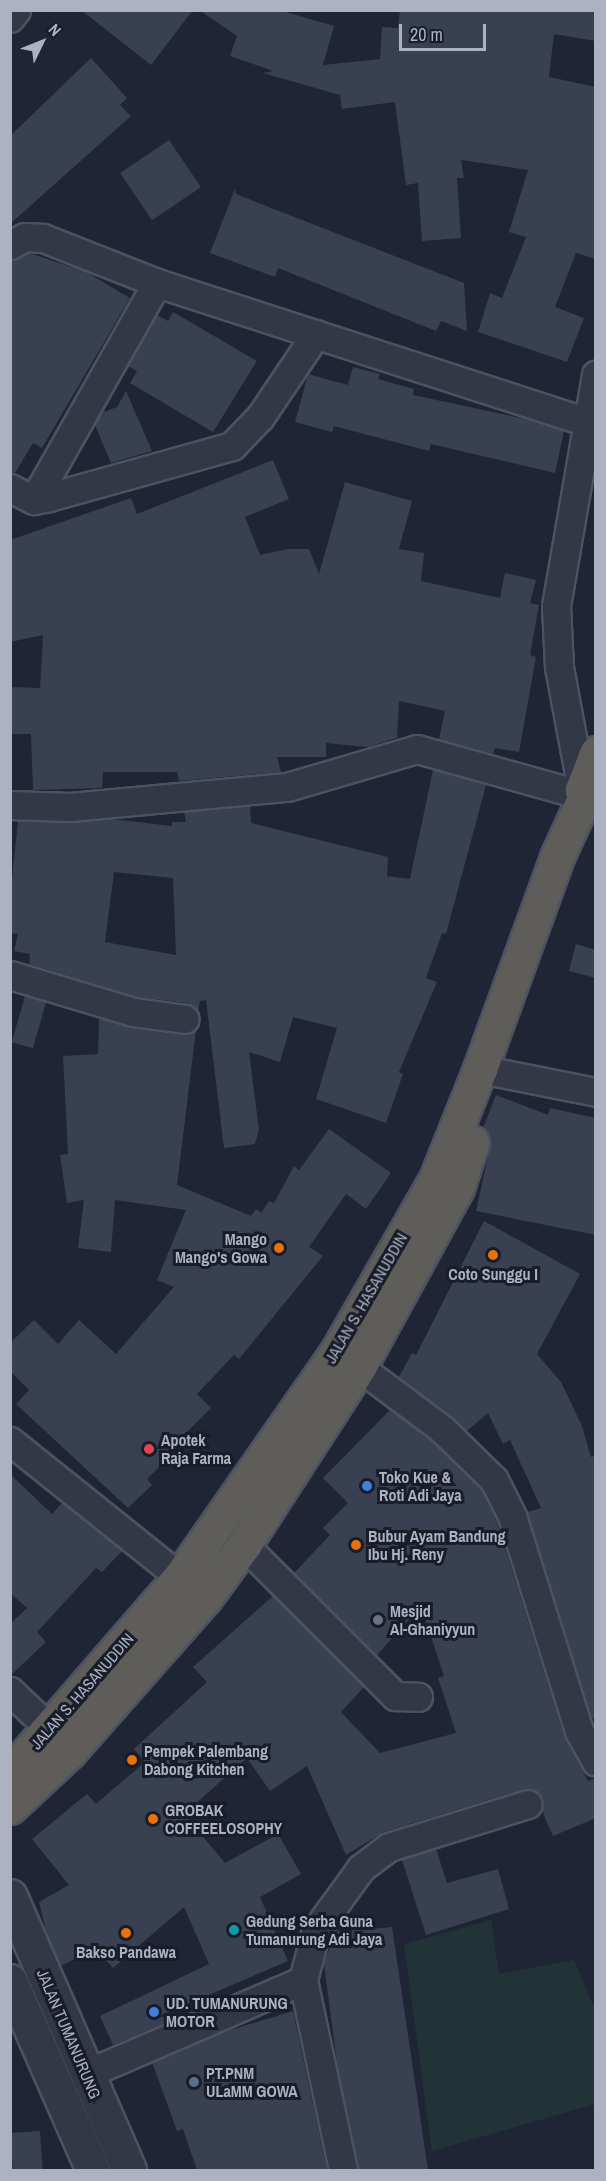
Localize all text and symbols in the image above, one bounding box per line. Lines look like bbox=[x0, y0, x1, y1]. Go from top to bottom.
north arrow bbox=[12, 12, 72, 72]
scale bar bbox=[402, 12, 489, 50]
text: N bbox=[44, 19, 66, 41]
text: 20 m bbox=[410, 22, 443, 47]
place label: Mango Mango's Gowa bbox=[175, 1229, 267, 1267]
street label: JALAN S. HASANUDDIN bbox=[321, 1229, 411, 1367]
marker: Mango Mango's Gowa bbox=[272, 1241, 286, 1255]
marker: Coto Sunggu I bbox=[486, 1248, 500, 1262]
place label: Coto Sunggu I bbox=[448, 1264, 538, 1284]
place label: Apotek Raja Farma bbox=[161, 1430, 231, 1468]
marker: Apotek Raja Farma bbox=[142, 1442, 156, 1456]
place label: Toko Kue & Roti Adi Jaya bbox=[379, 1467, 462, 1505]
marker: Toko Kue & Roti Adi Jaya bbox=[360, 1479, 374, 1493]
place label: Bubur Ayam Bandung Ibu Hj. Reny bbox=[368, 1526, 506, 1564]
marker: Bubur Ayam Bandung Ibu Hj. Reny bbox=[349, 1538, 363, 1552]
place label: Mesjid Al-Ghaniyyun bbox=[390, 1601, 475, 1639]
marker: Mesjid Al-Ghaniyyun bbox=[371, 1613, 385, 1627]
street label: JALAN S. HASANUDDIN bbox=[26, 1629, 138, 1753]
place label: Pempek Palembang Dabong Kitchen bbox=[144, 1741, 268, 1779]
marker: Pempek Palembang Dabong Kitchen bbox=[125, 1753, 139, 1767]
place label: GROBAK COFFEELOSOPHY bbox=[165, 1800, 282, 1838]
marker: GROBAK COFFEELOSOPHY bbox=[146, 1812, 160, 1826]
place label: Gedung Serba Guna Tumanurung Adi Jaya bbox=[246, 1911, 383, 1949]
marker: Gedung Serba Guna Tumanurung Adi Jaya bbox=[227, 1923, 241, 1937]
marker: Bakso Pandawa bbox=[119, 1926, 133, 1940]
place label: Bakso Pandawa bbox=[76, 1942, 176, 1962]
street label: JALAN TUMANURUNG bbox=[33, 1966, 105, 2102]
place label: UD. TUMANURUNG MOTOR bbox=[166, 1993, 288, 2031]
marker: UD. TUMANURUNG MOTOR bbox=[147, 2005, 161, 2019]
place label: PT.PNM ULaMM GOWA bbox=[206, 2063, 298, 2101]
marker: PT.PNM ULaMM GOWA bbox=[187, 2075, 201, 2089]

